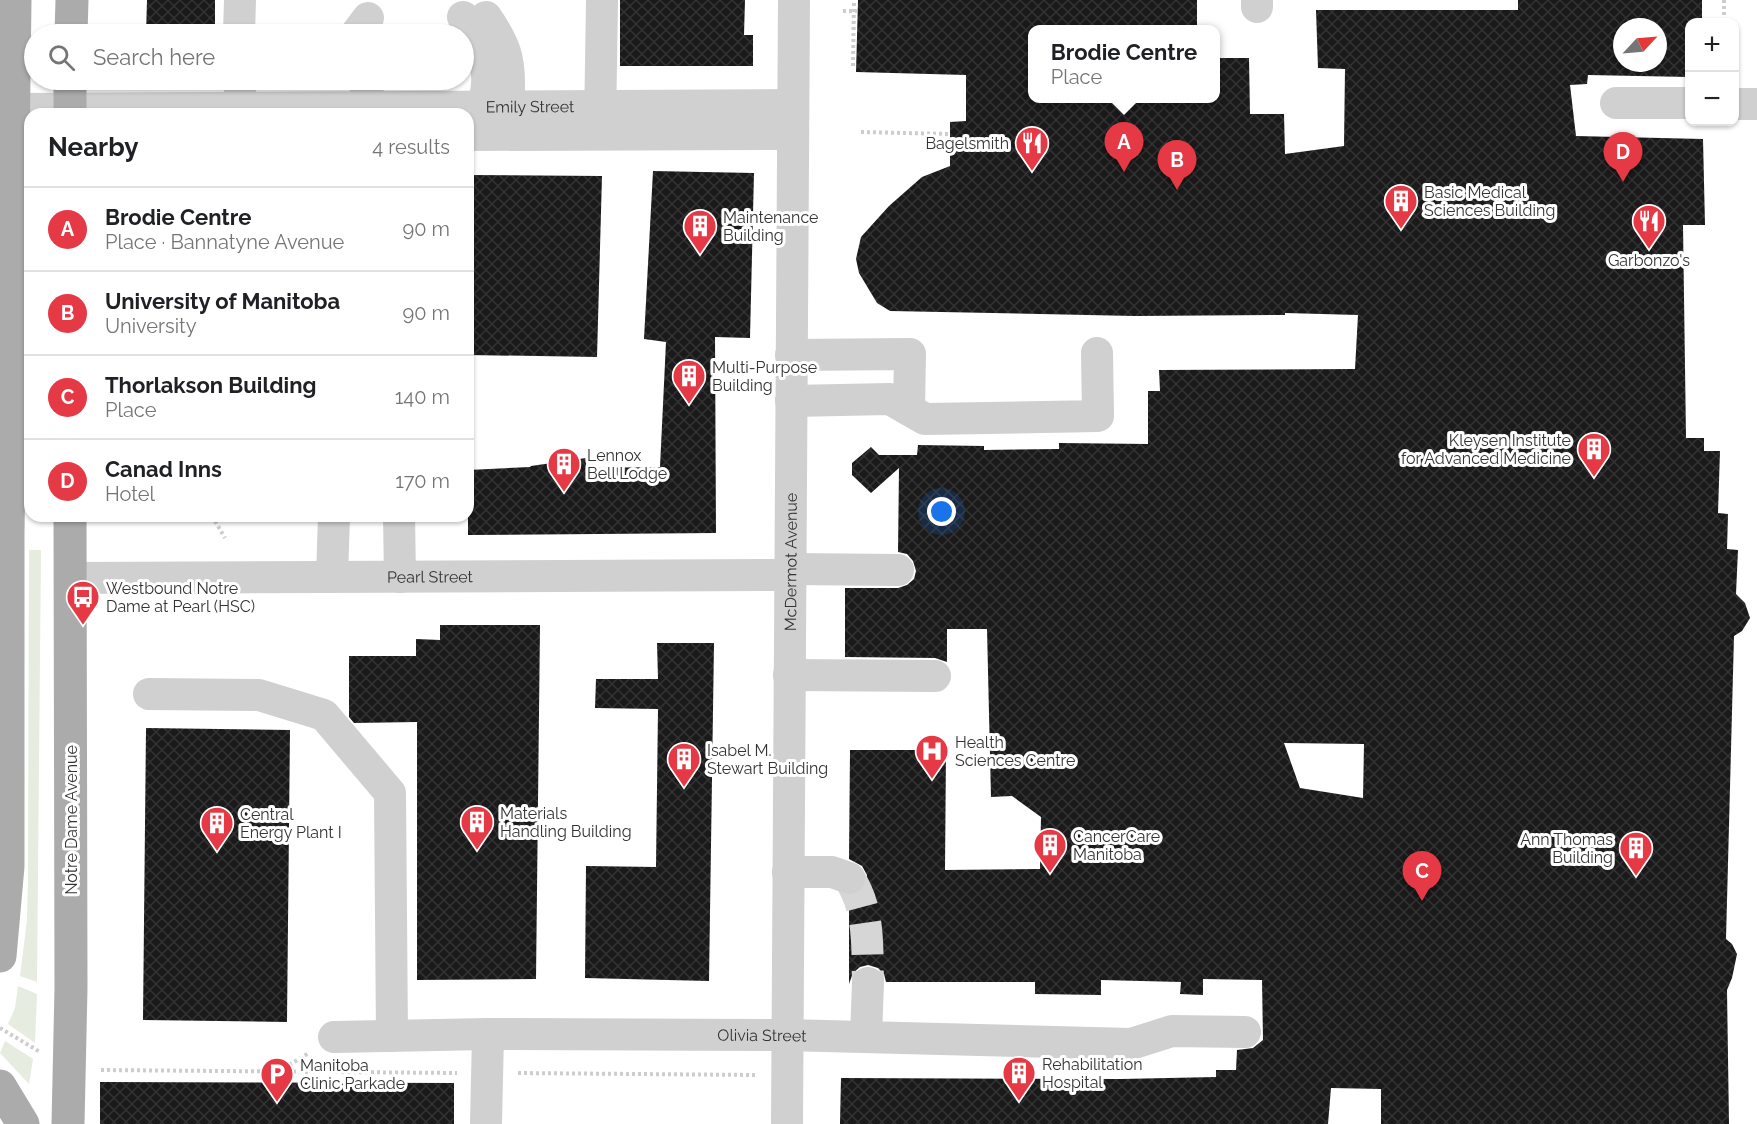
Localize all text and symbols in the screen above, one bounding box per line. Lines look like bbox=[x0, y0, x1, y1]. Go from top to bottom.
north arrow bbox=[1613, 18, 1667, 72]
map controls bbox=[1685, 18, 1739, 126]
button: + bbox=[1685, 18, 1739, 72]
search box bbox=[24, 24, 474, 90]
popup bbox=[1028, 25, 1220, 103]
text: Brodie Centre bbox=[1051, 39, 1197, 65]
icon: search bbox=[45, 41, 78, 74]
text: Search here bbox=[93, 44, 215, 70]
text: Place bbox=[1051, 65, 1102, 89]
button: − bbox=[1685, 72, 1739, 126]
street label: Emily Street bbox=[486, 97, 575, 117]
pin: A bbox=[1104, 122, 1144, 172]
restaurant icon: Bagelsmith bbox=[1014, 125, 1050, 172]
text: Nearby bbox=[48, 132, 138, 162]
pin: D bbox=[1604, 132, 1642, 182]
place label: Bagelsmith bbox=[925, 134, 1009, 153]
text: 4 results bbox=[372, 135, 450, 159]
pin: B bbox=[1158, 140, 1196, 190]
building icon: Basic Medical Sciences Building bbox=[1383, 183, 1419, 230]
place label: Basic Medical Sciences Building bbox=[1424, 183, 1555, 220]
restaurant icon: Garbonzo's bbox=[1631, 203, 1667, 250]
text: Brodie Centre bbox=[105, 204, 251, 230]
building icon: Maintenance Building bbox=[682, 208, 718, 255]
place label: Maintenance Building bbox=[723, 208, 819, 245]
text: A bbox=[61, 217, 74, 241]
text: 90 m bbox=[403, 217, 450, 241]
text: Place · Bannatyne Avenue bbox=[105, 230, 344, 254]
place label: Garbonzo's bbox=[1608, 251, 1690, 270]
text: University of Manitoba bbox=[105, 288, 340, 314]
text: B bbox=[61, 301, 74, 325]
text: 90 m bbox=[403, 301, 450, 325]
text: University bbox=[105, 314, 197, 338]
building icon: Multi-Purpose Building bbox=[671, 358, 707, 405]
place label: Multi-Purpose Building bbox=[712, 358, 817, 395]
text: Thorlakson Building bbox=[105, 372, 316, 398]
text: C bbox=[61, 385, 74, 409]
text: 140 m bbox=[395, 385, 450, 409]
text: Place bbox=[105, 398, 156, 422]
place label: Kleysen Institute for Advanced Medicine bbox=[1401, 431, 1571, 468]
building icon: Kleysen Institute for Advanced Medicine bbox=[1576, 431, 1612, 478]
building icon: Lennox Bell Lodge bbox=[546, 446, 582, 493]
place label: Lennox Bell Lodge bbox=[587, 446, 667, 483]
text: Canad Inns bbox=[105, 456, 222, 482]
text: D bbox=[60, 469, 75, 493]
text: 170 m bbox=[395, 469, 450, 493]
text: Hotel bbox=[105, 482, 155, 506]
street label: McDermot Avenue bbox=[781, 493, 801, 631]
your location bbox=[927, 497, 956, 526]
street label: Pearl Street bbox=[387, 567, 474, 587]
bus stop icon: Westbound Notre Dame at Pearl (HSC) bbox=[65, 579, 101, 626]
place label: Westbound Notre Dame at Pearl (HSC) bbox=[106, 579, 255, 616]
hospital icon: Health Sciences Centre bbox=[914, 733, 950, 780]
place label: Health Sciences Centre bbox=[955, 733, 1075, 770]
building icon: Isabel M. Stewart Building bbox=[666, 741, 702, 788]
place label: Isabel M. Stewart Building bbox=[707, 741, 828, 778]
street label: Notre Dame Avenue bbox=[62, 745, 81, 895]
building icon: Materials Handling Building bbox=[459, 804, 495, 851]
place label: Materials Handling Building bbox=[500, 804, 632, 841]
building icon: Central Energy Plant I bbox=[199, 805, 235, 852]
place label: Central Energy Plant I bbox=[240, 805, 342, 842]
building icon: CancerCare Manitoba bbox=[1032, 827, 1068, 874]
place label: CancerCare Manitoba bbox=[1073, 827, 1160, 864]
place label: Ann Thomas Building bbox=[1520, 830, 1613, 867]
building icon: Ann Thomas Building bbox=[1618, 830, 1654, 877]
pin: C bbox=[1402, 852, 1442, 901]
street label: Olivia Street bbox=[717, 1026, 807, 1046]
building icon: Rehabilitation Hospital bbox=[1001, 1055, 1037, 1102]
place label: Rehabilitation Hospital bbox=[1042, 1055, 1143, 1092]
parking icon: Manitoba Clinic Parkade bbox=[259, 1056, 295, 1103]
place label: Manitoba Clinic Parkade bbox=[300, 1056, 405, 1093]

